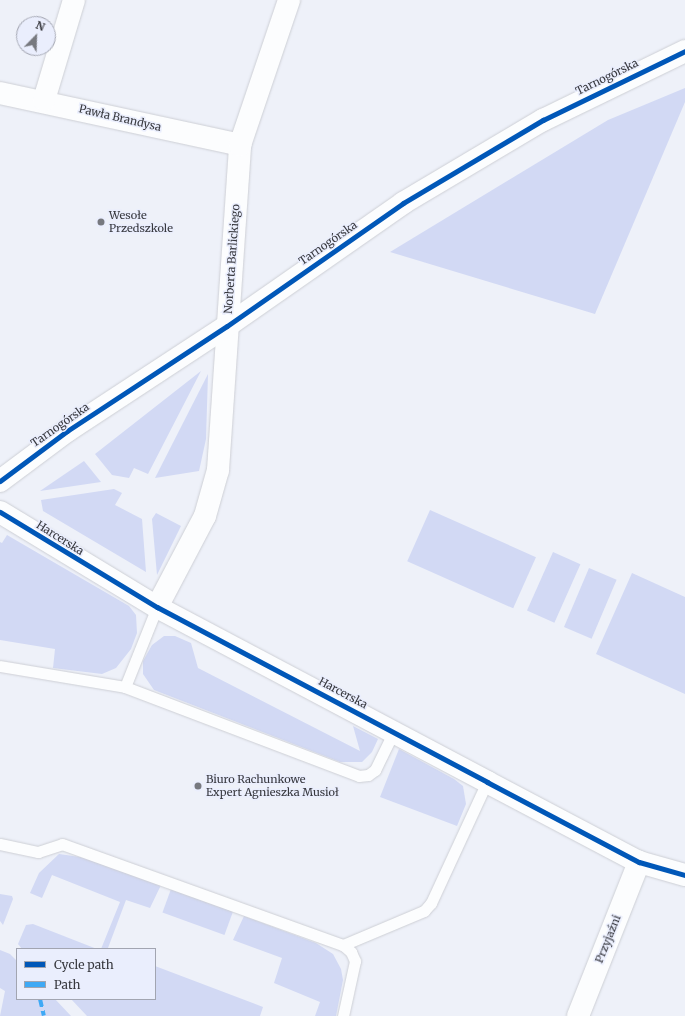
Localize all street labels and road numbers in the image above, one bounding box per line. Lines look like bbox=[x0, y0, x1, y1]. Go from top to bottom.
street label: Tarnogórska bbox=[574, 56, 640, 98]
street label: Pawła Brandysa bbox=[78, 102, 162, 134]
street label: Norberta Barlickiego bbox=[222, 204, 242, 314]
street label: Tarnogórska bbox=[296, 218, 360, 268]
street label: Tarnogórska bbox=[28, 400, 92, 450]
street label: Harcerska bbox=[34, 518, 86, 558]
street label: Harcerska bbox=[316, 675, 370, 711]
street label: Przyjaźni bbox=[592, 913, 624, 965]

